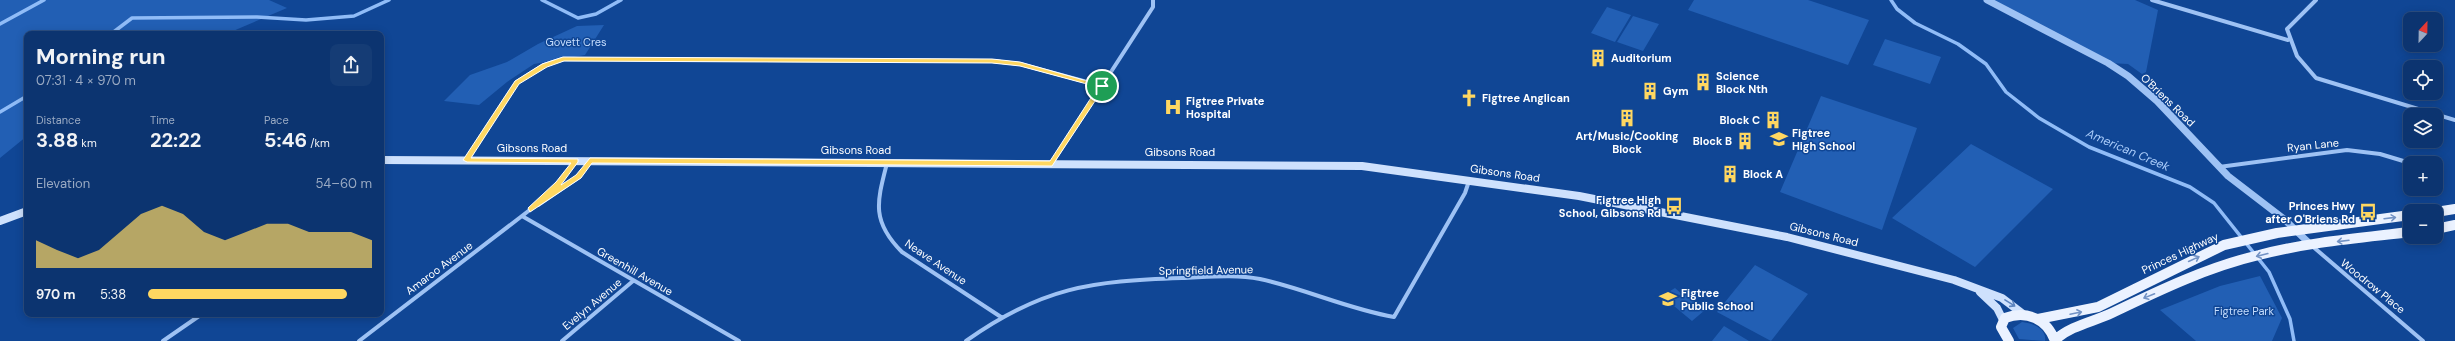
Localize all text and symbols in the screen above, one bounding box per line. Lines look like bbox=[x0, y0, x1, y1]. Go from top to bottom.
north arrow bbox=[2403, 12, 2443, 52]
map controls bbox=[2403, 12, 2443, 244]
park label: Govett Cres bbox=[545, 35, 607, 49]
text: Morning run bbox=[36, 42, 166, 71]
button: share bbox=[330, 44, 372, 86]
building icon: Auditorium bbox=[1588, 48, 1608, 68]
place label: Auditorium bbox=[1611, 51, 1672, 65]
button: locate bbox=[2403, 60, 2443, 100]
pin bbox=[1085, 69, 1119, 103]
place label: Science Block Nth bbox=[1716, 69, 1768, 96]
street label: O'Briens Road bbox=[2138, 71, 2198, 129]
text: 07:31 · 4 × 970 m bbox=[36, 72, 136, 89]
building icon: Science Block Nth bbox=[1693, 72, 1713, 92]
icon: arrive bbox=[1091, 75, 1113, 97]
building icon: Gym bbox=[1640, 81, 1660, 101]
place label: Gym bbox=[1663, 84, 1689, 98]
church icon: Figtree Anglican bbox=[1459, 88, 1479, 108]
place label: Figtree Anglican bbox=[1482, 91, 1570, 105]
place label: Figtree Private Hospital bbox=[1186, 94, 1265, 121]
hospital icon: Figtree Private Hospital bbox=[1163, 97, 1183, 117]
building icon: Art/Music/Cooking Block bbox=[1617, 108, 1637, 128]
button: layers bbox=[2403, 108, 2443, 148]
building icon: Block C bbox=[1763, 110, 1783, 130]
text: Distance bbox=[36, 113, 81, 127]
text: Time bbox=[150, 113, 175, 127]
text: Pace bbox=[264, 113, 289, 127]
place label: Block C bbox=[1720, 113, 1760, 127]
water label: American Creek bbox=[2083, 125, 2173, 175]
place label: Figtree High School bbox=[1792, 126, 1855, 153]
text: 3.88 bbox=[36, 127, 78, 153]
text: 22:22 bbox=[150, 127, 201, 153]
text: 5:46 bbox=[264, 127, 307, 153]
place label: Art/Music/Cooking Block bbox=[1576, 129, 1679, 156]
school or university icon: Figtree High School bbox=[1769, 129, 1789, 149]
building icon: Block B bbox=[1735, 131, 1755, 151]
place label: Block B bbox=[1693, 134, 1732, 148]
street label: Ryan Lane bbox=[2286, 135, 2340, 155]
text: km bbox=[78, 136, 97, 150]
text: /km bbox=[307, 136, 330, 150]
street label: Gibsons Road bbox=[497, 141, 567, 155]
street label: Gibsons Road bbox=[821, 143, 891, 157]
street label: Gibsons Road bbox=[1145, 145, 1215, 159]
button: + bbox=[2403, 156, 2443, 196]
street label: Gibsons Road bbox=[1469, 161, 1541, 185]
building icon: Block A bbox=[1720, 164, 1740, 184]
place label: Block A bbox=[1743, 167, 1783, 181]
text: Elevation bbox=[36, 175, 90, 192]
text: 54–60 m bbox=[315, 175, 372, 192]
place label: Figtree High School, Gibsons Rd bbox=[1559, 193, 1661, 220]
bus stop icon: Figtree High School, Gibsons Rd bbox=[1664, 196, 1684, 216]
place label: Princes Hwy after O'Briens Rd bbox=[2265, 199, 2355, 226]
bus stop icon: Princes Hwy after O'Briens Rd bbox=[2358, 202, 2378, 222]
button: − bbox=[2403, 204, 2443, 244]
one-way arrow bbox=[2383, 214, 2396, 222]
street label: Gibsons Road bbox=[1788, 219, 1860, 249]
street label: Princes Highway bbox=[2139, 229, 2221, 277]
street label: Neave Avenue bbox=[902, 236, 970, 288]
one-way arrow bbox=[2337, 237, 2350, 244]
street label: Amaroo Avenue bbox=[403, 238, 475, 298]
street label: Greenhill Avenue bbox=[595, 244, 675, 298]
one-way arrow bbox=[2256, 251, 2269, 259]
one-way arrow bbox=[2188, 255, 2200, 262]
street label: Woodrow Place bbox=[2338, 256, 2408, 316]
street label: Springfield Avenue bbox=[1159, 262, 1253, 278]
street label: Evelyn Avenue bbox=[559, 275, 625, 333]
text: 970 m bbox=[36, 286, 75, 303]
text: 5:38 bbox=[100, 286, 126, 303]
place label: Figtree Public School bbox=[1681, 286, 1753, 313]
school or university icon: Figtree Public School bbox=[1658, 289, 1678, 309]
one-way arrow bbox=[2144, 292, 2156, 300]
one-way arrow bbox=[2004, 299, 2016, 307]
park label: Figtree Park bbox=[2214, 304, 2274, 318]
one-way arrow bbox=[2070, 308, 2083, 316]

